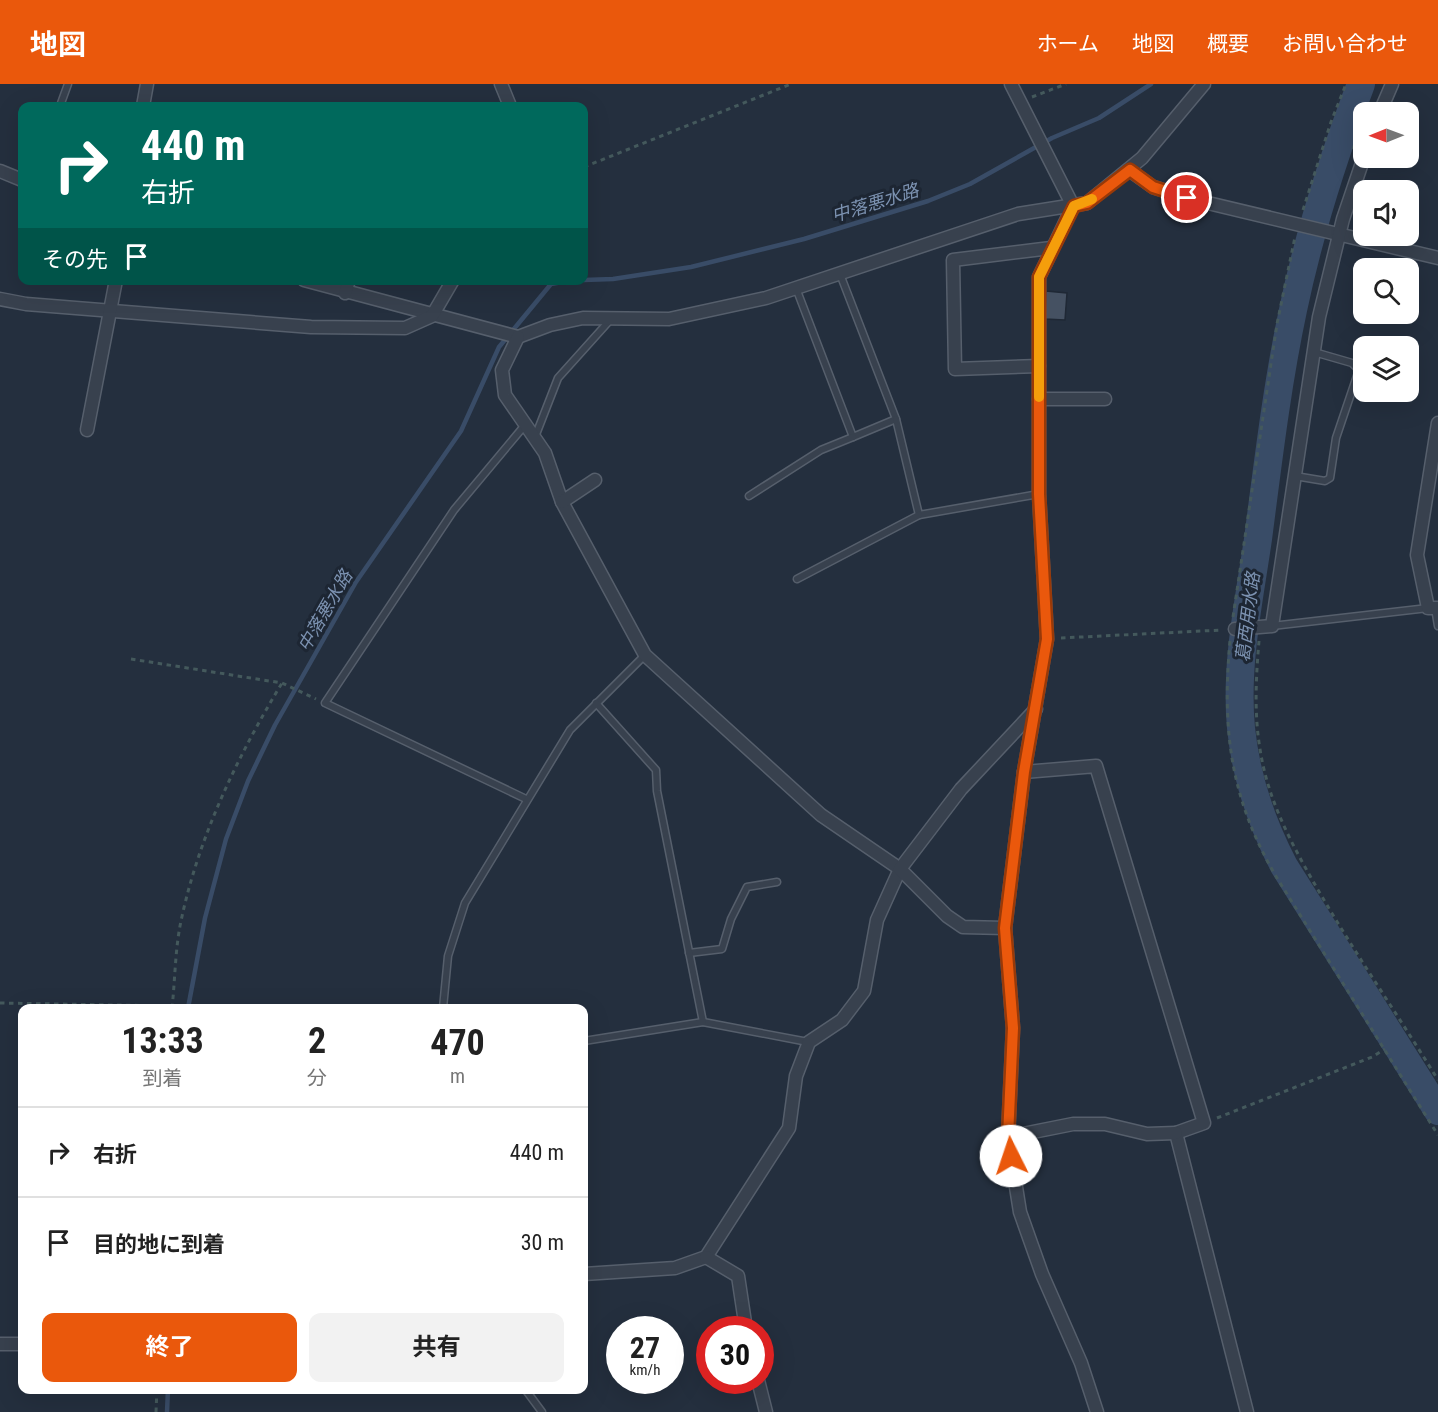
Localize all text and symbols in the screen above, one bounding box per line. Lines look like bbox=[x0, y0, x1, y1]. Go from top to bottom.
text: 地図 bbox=[30, 28, 86, 61]
text: ホーム bbox=[1037, 32, 1099, 56]
text: 地図 bbox=[1132, 32, 1174, 56]
text: 概要 bbox=[1207, 32, 1249, 56]
text: お問い合わせ bbox=[1282, 32, 1408, 56]
north arrow bbox=[1353, 102, 1419, 168]
map controls bbox=[1353, 102, 1419, 402]
text: 440 m bbox=[141, 121, 246, 170]
icon: right bbox=[42, 126, 120, 204]
pin bbox=[1161, 172, 1212, 223]
text: 右折 bbox=[141, 177, 195, 209]
water label: 中落悪水路 bbox=[829, 179, 923, 226]
button: sound bbox=[1353, 180, 1419, 246]
icon: arrive bbox=[1170, 181, 1203, 214]
icon: arrive bbox=[120, 240, 153, 273]
text: その先 bbox=[42, 247, 108, 272]
button: search bbox=[1353, 258, 1419, 324]
button: layers bbox=[1353, 336, 1419, 402]
water label: 中落悪水路 bbox=[293, 565, 357, 655]
water label: 葛西用水路 bbox=[1232, 569, 1264, 663]
text: 13:33 bbox=[121, 1020, 204, 1062]
text: 2 bbox=[308, 1020, 326, 1062]
text: 470 bbox=[430, 1022, 485, 1064]
text: m bbox=[450, 1064, 465, 1088]
text: 到着 bbox=[143, 1066, 183, 1090]
text: 分 bbox=[307, 1066, 327, 1090]
position arrow bbox=[979, 1124, 1043, 1188]
icon: right bbox=[42, 1136, 75, 1169]
text: 440 m bbox=[510, 1140, 564, 1165]
text: 右折 bbox=[93, 1142, 137, 1167]
icon: arrive bbox=[42, 1226, 75, 1259]
text: 30 m bbox=[521, 1230, 564, 1255]
text: 目的地に到着 bbox=[93, 1232, 225, 1257]
button: 終了 bbox=[42, 1313, 297, 1382]
button: 共有 bbox=[309, 1313, 564, 1382]
speed limit sign: 30 bbox=[696, 1316, 774, 1394]
text: 27 bbox=[630, 1330, 660, 1365]
text: km/h bbox=[630, 1361, 660, 1379]

